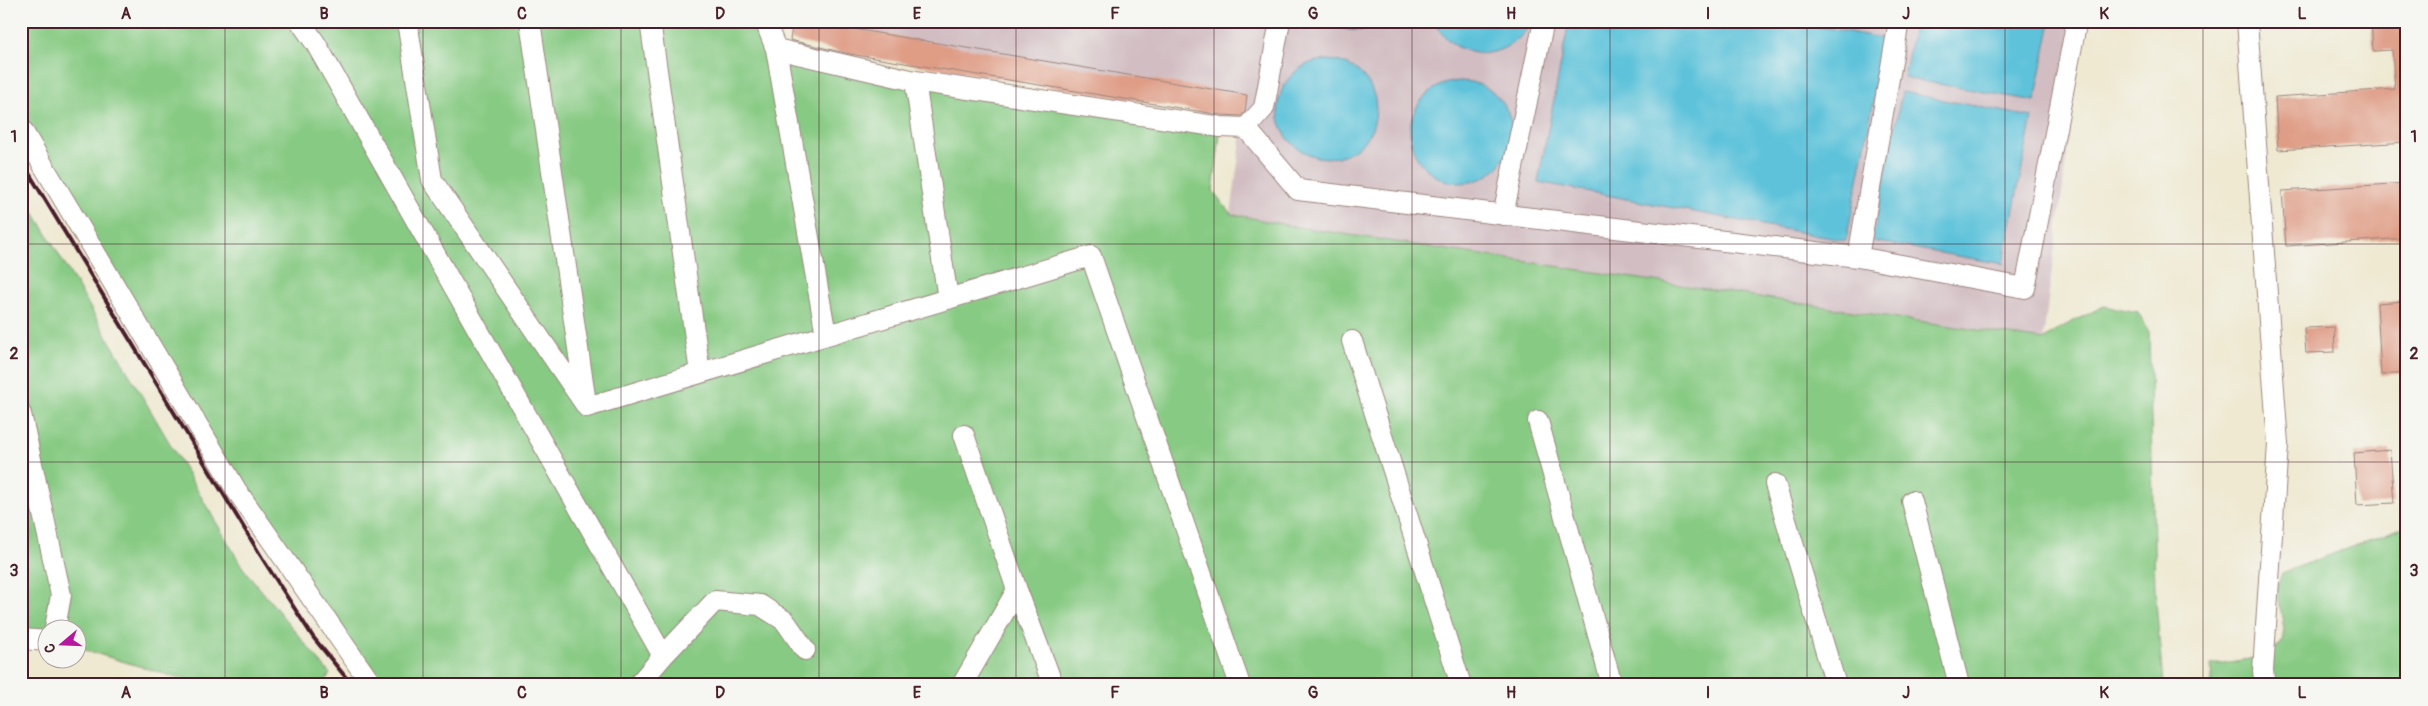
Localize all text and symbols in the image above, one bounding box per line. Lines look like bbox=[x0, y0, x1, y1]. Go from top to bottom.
text: A bbox=[121, 4, 132, 24]
text: B bbox=[319, 4, 329, 24]
text: C bbox=[517, 4, 527, 24]
text: D bbox=[715, 4, 725, 24]
text: E bbox=[913, 4, 922, 24]
text: F bbox=[1110, 4, 1120, 24]
text: G bbox=[1308, 4, 1319, 24]
text: H bbox=[1506, 4, 1516, 24]
text: I bbox=[1706, 4, 1710, 24]
text: J bbox=[1902, 4, 1910, 24]
text: K bbox=[2099, 4, 2109, 24]
text: L bbox=[2297, 4, 2307, 24]
text: 1 bbox=[11, 127, 17, 147]
text: 1 bbox=[2411, 127, 2417, 147]
text: 2 bbox=[10, 344, 19, 364]
text: 2 bbox=[2410, 344, 2419, 364]
text: 3 bbox=[10, 561, 19, 581]
text: 3 bbox=[2410, 561, 2419, 581]
north arrow bbox=[38, 618, 88, 668]
text: С bbox=[41, 641, 60, 655]
text: A bbox=[121, 683, 132, 703]
text: B bbox=[319, 683, 329, 703]
text: C bbox=[517, 683, 527, 703]
text: D bbox=[715, 683, 725, 703]
text: E bbox=[913, 683, 922, 703]
text: F bbox=[1110, 683, 1120, 703]
text: G bbox=[1308, 683, 1319, 703]
text: H bbox=[1506, 683, 1516, 703]
text: I bbox=[1706, 683, 1710, 703]
text: J bbox=[1902, 683, 1910, 703]
text: K bbox=[2099, 683, 2109, 703]
text: L bbox=[2297, 683, 2307, 703]

